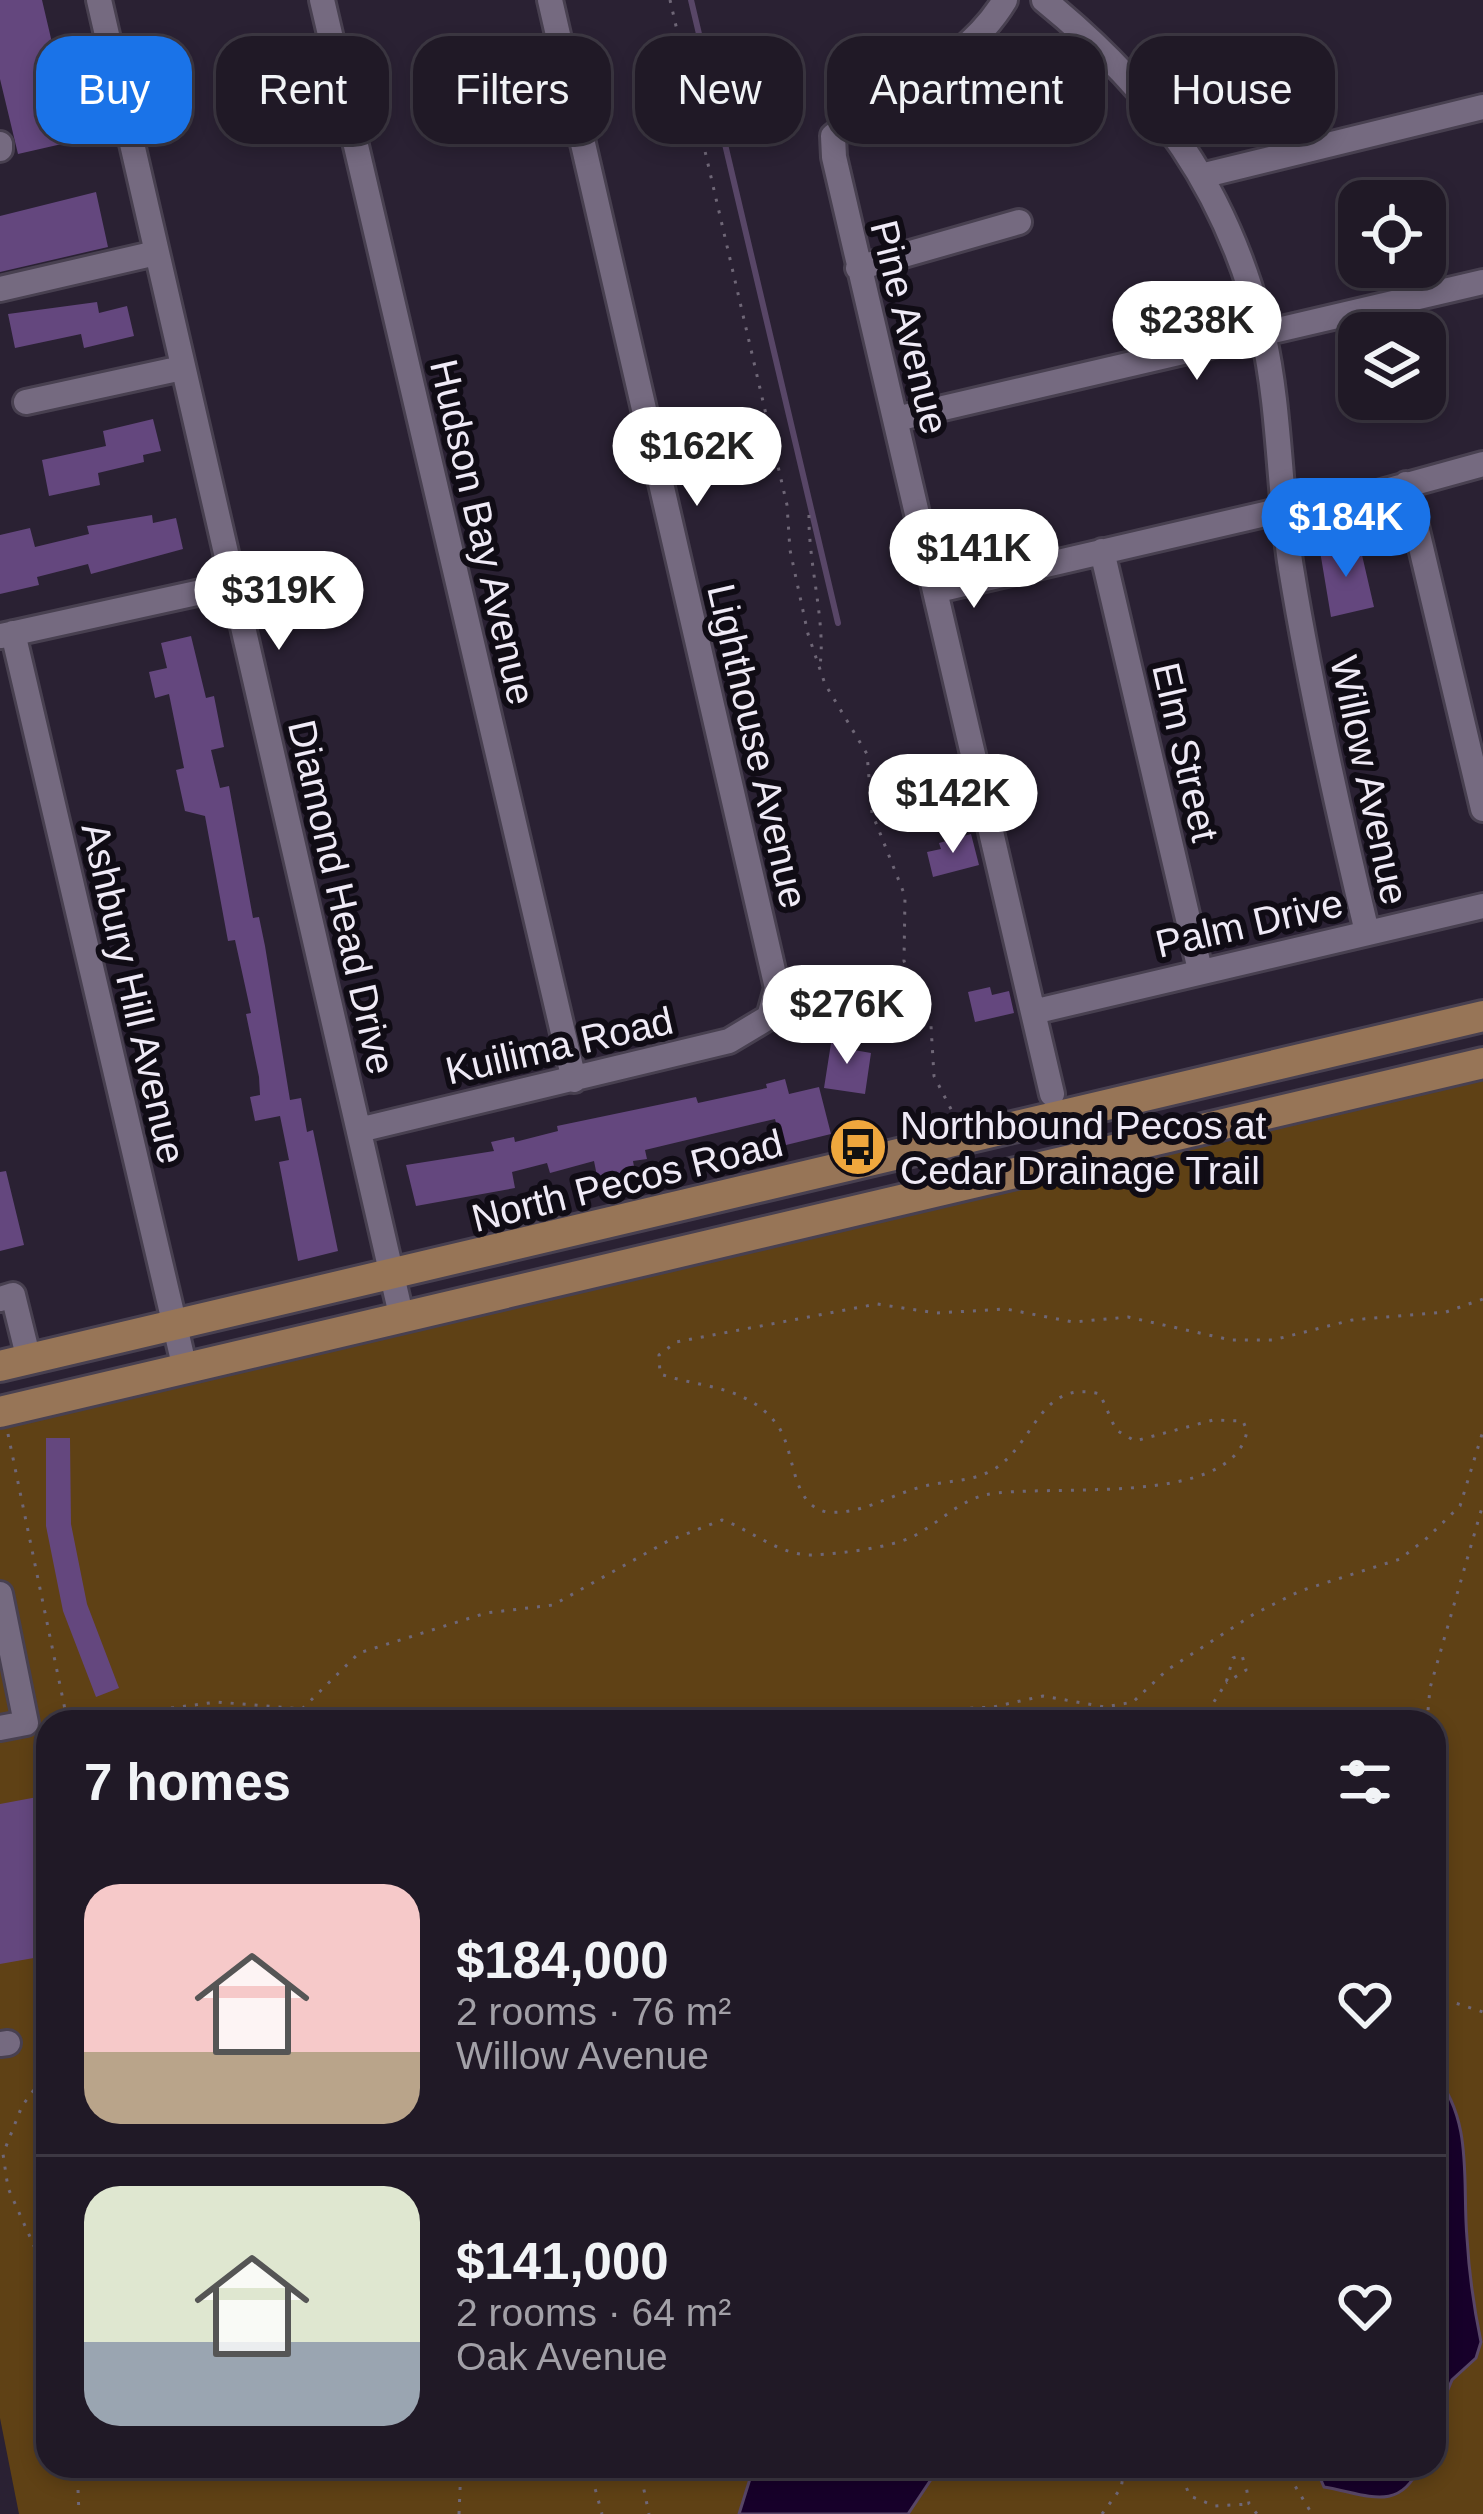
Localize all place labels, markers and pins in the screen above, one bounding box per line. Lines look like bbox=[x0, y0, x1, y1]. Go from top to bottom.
pin: $238K bbox=[1113, 281, 1281, 383]
pin: $162K bbox=[613, 407, 781, 509]
pin: $184K bbox=[1262, 478, 1430, 580]
pin: $141K bbox=[890, 509, 1058, 611]
pin: $319K bbox=[195, 551, 363, 653]
pin: $142K bbox=[869, 754, 1037, 856]
pin: $276K bbox=[763, 965, 931, 1067]
place label: Northbound Pecos at Cedar Drainage Trail bbox=[900, 1104, 1267, 1192]
bus stop icon: Northbound Pecos at Cedar Drainage Trail bbox=[827, 1116, 889, 1178]

